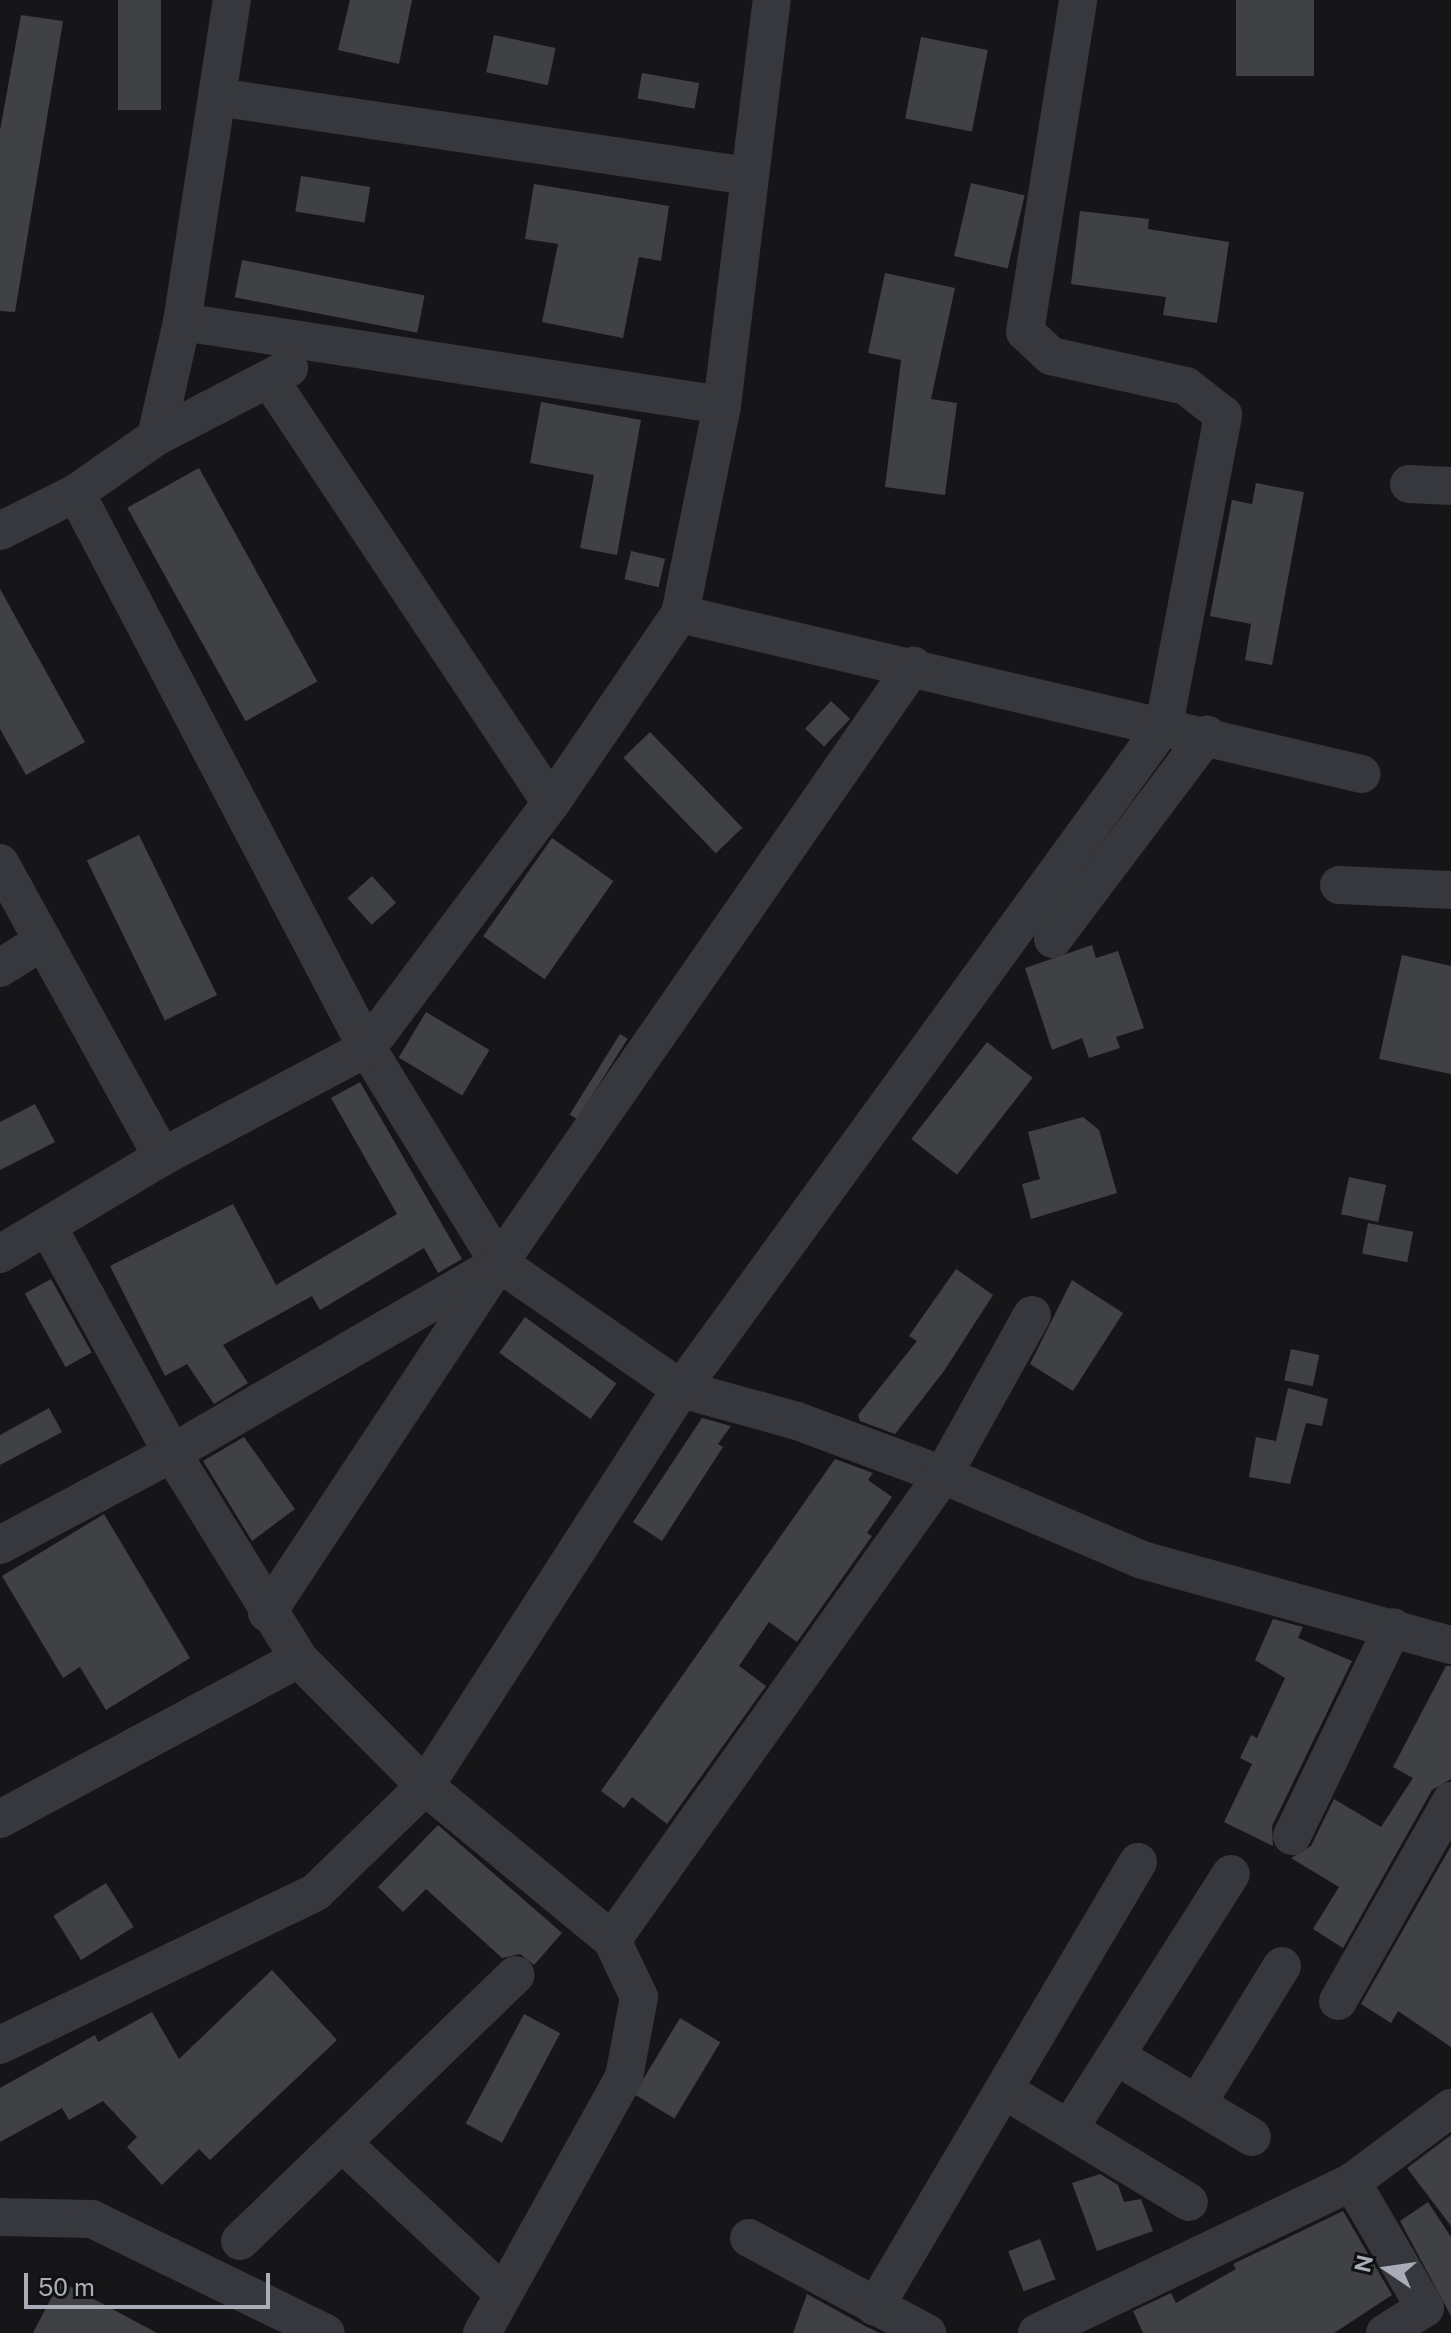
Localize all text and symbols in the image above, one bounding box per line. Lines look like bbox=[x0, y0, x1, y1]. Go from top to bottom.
north arrow bbox=[1347, 2229, 1427, 2309]
text: N bbox=[1349, 2252, 1378, 2275]
scale bar bbox=[28, 2257, 274, 2307]
text: 50 m bbox=[38, 2273, 95, 2301]

